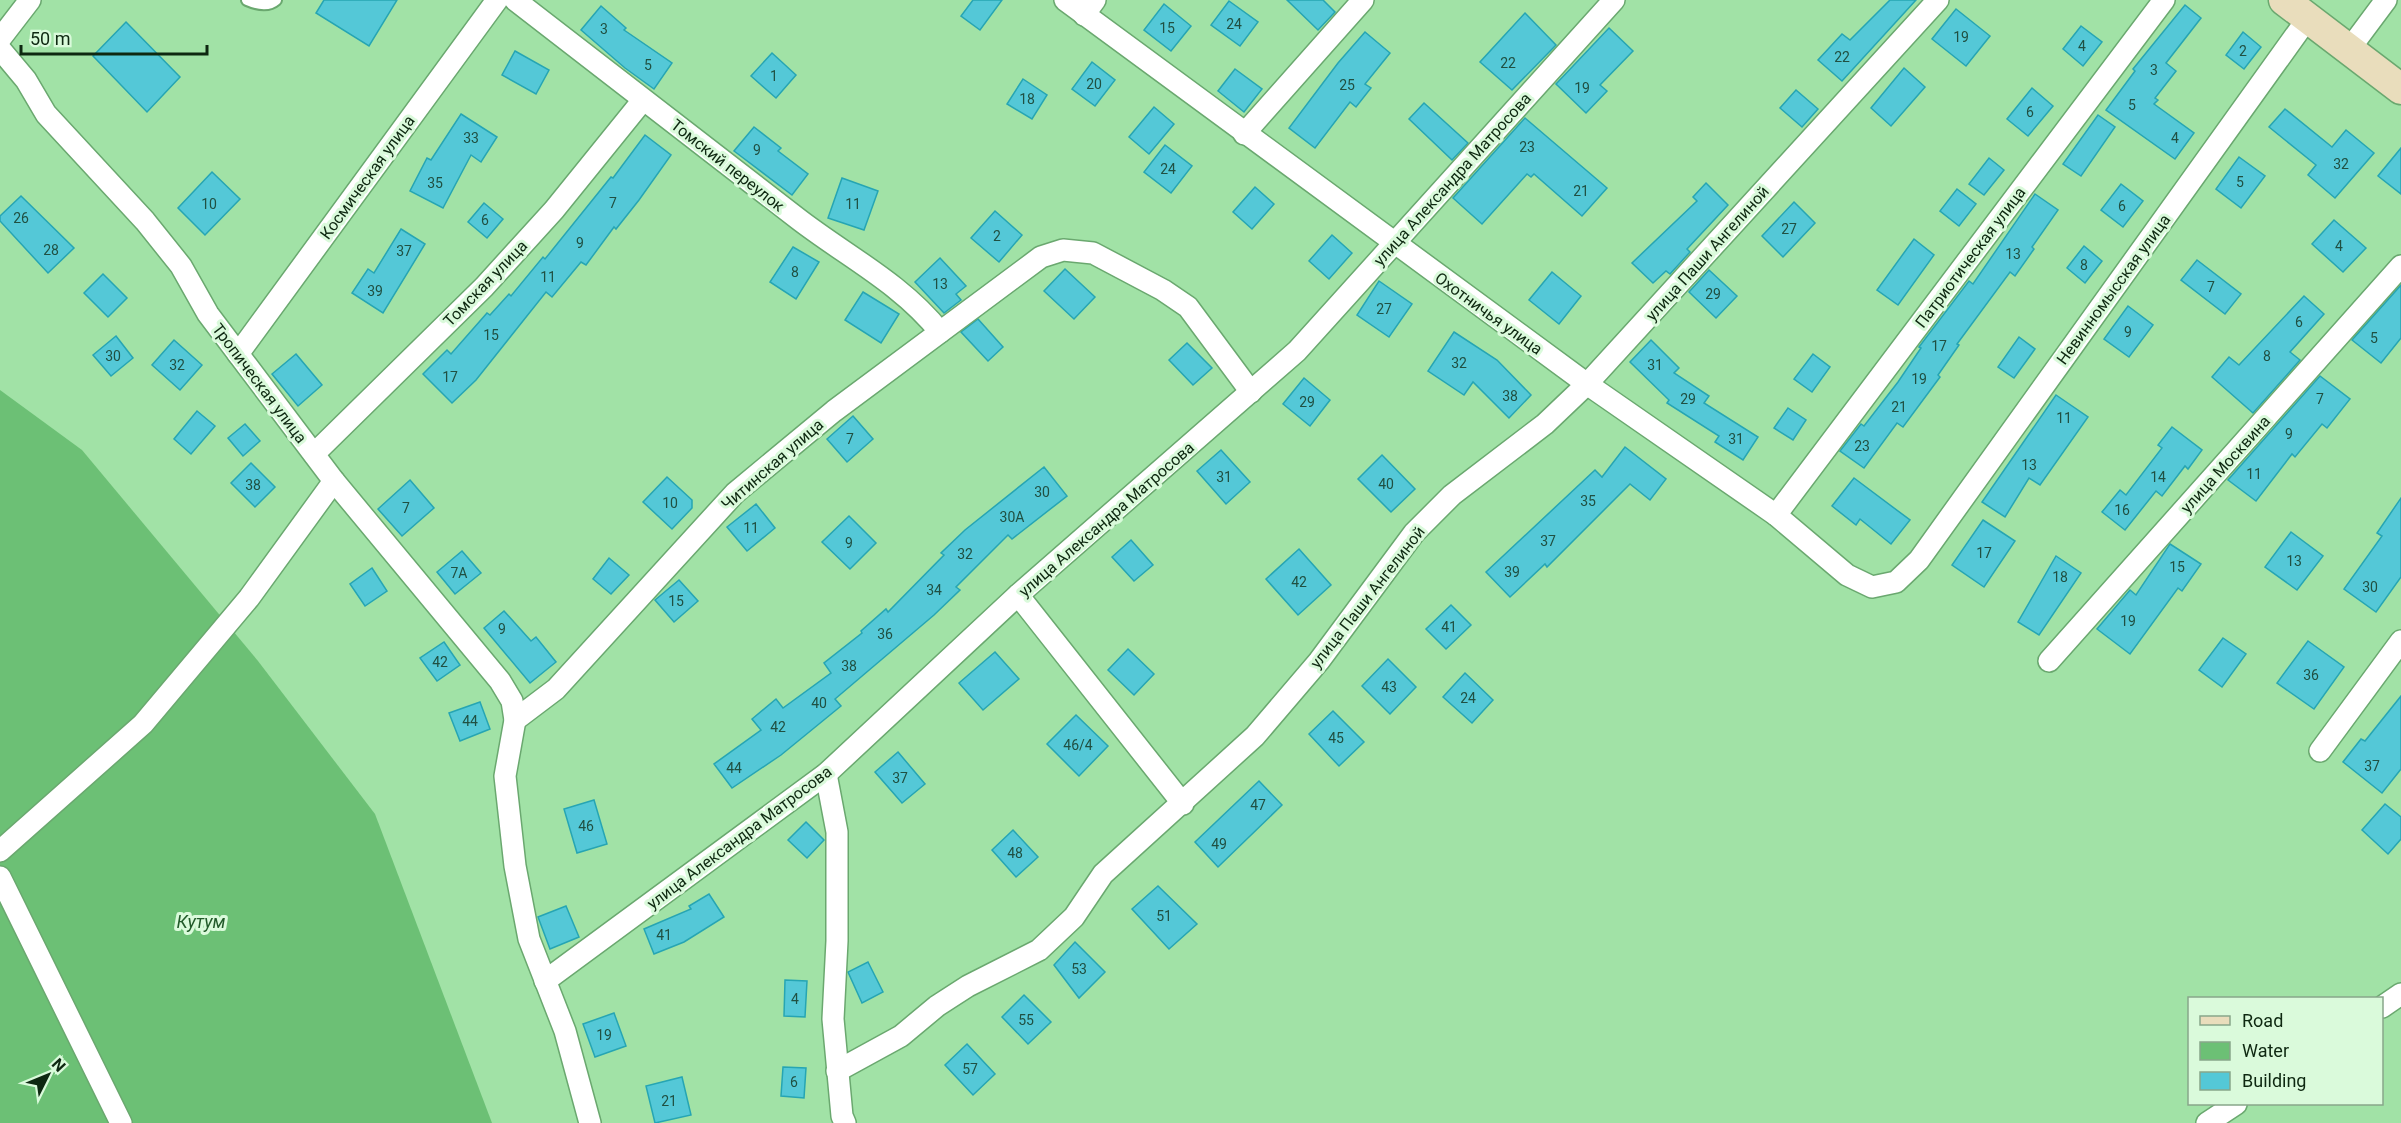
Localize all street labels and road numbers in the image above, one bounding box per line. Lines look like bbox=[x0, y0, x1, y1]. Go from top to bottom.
street label: улица Александра Матросова bbox=[1370, 89, 1535, 270]
street label: Космическая улица bbox=[316, 112, 419, 243]
street label: Томский переулок bbox=[667, 115, 788, 216]
street label: улица Паши Ангелиной bbox=[1642, 182, 1773, 325]
street label: Патриотическая улица bbox=[1911, 183, 2030, 331]
street label: Невинномысская улица bbox=[2053, 211, 2174, 368]
street label: Томская улица bbox=[440, 236, 531, 330]
street label: Охотничья улица bbox=[1431, 268, 1546, 359]
street label: Тропическая улица bbox=[208, 320, 311, 447]
street label: улица Москвина bbox=[2177, 412, 2274, 517]
street label: Читинская улица bbox=[718, 415, 827, 514]
street label: улица Александра Матросова bbox=[1015, 438, 1198, 601]
street label: улица Паши Ангелиной bbox=[1306, 523, 1429, 672]
street label: улица Александра Матросова bbox=[643, 762, 835, 913]

